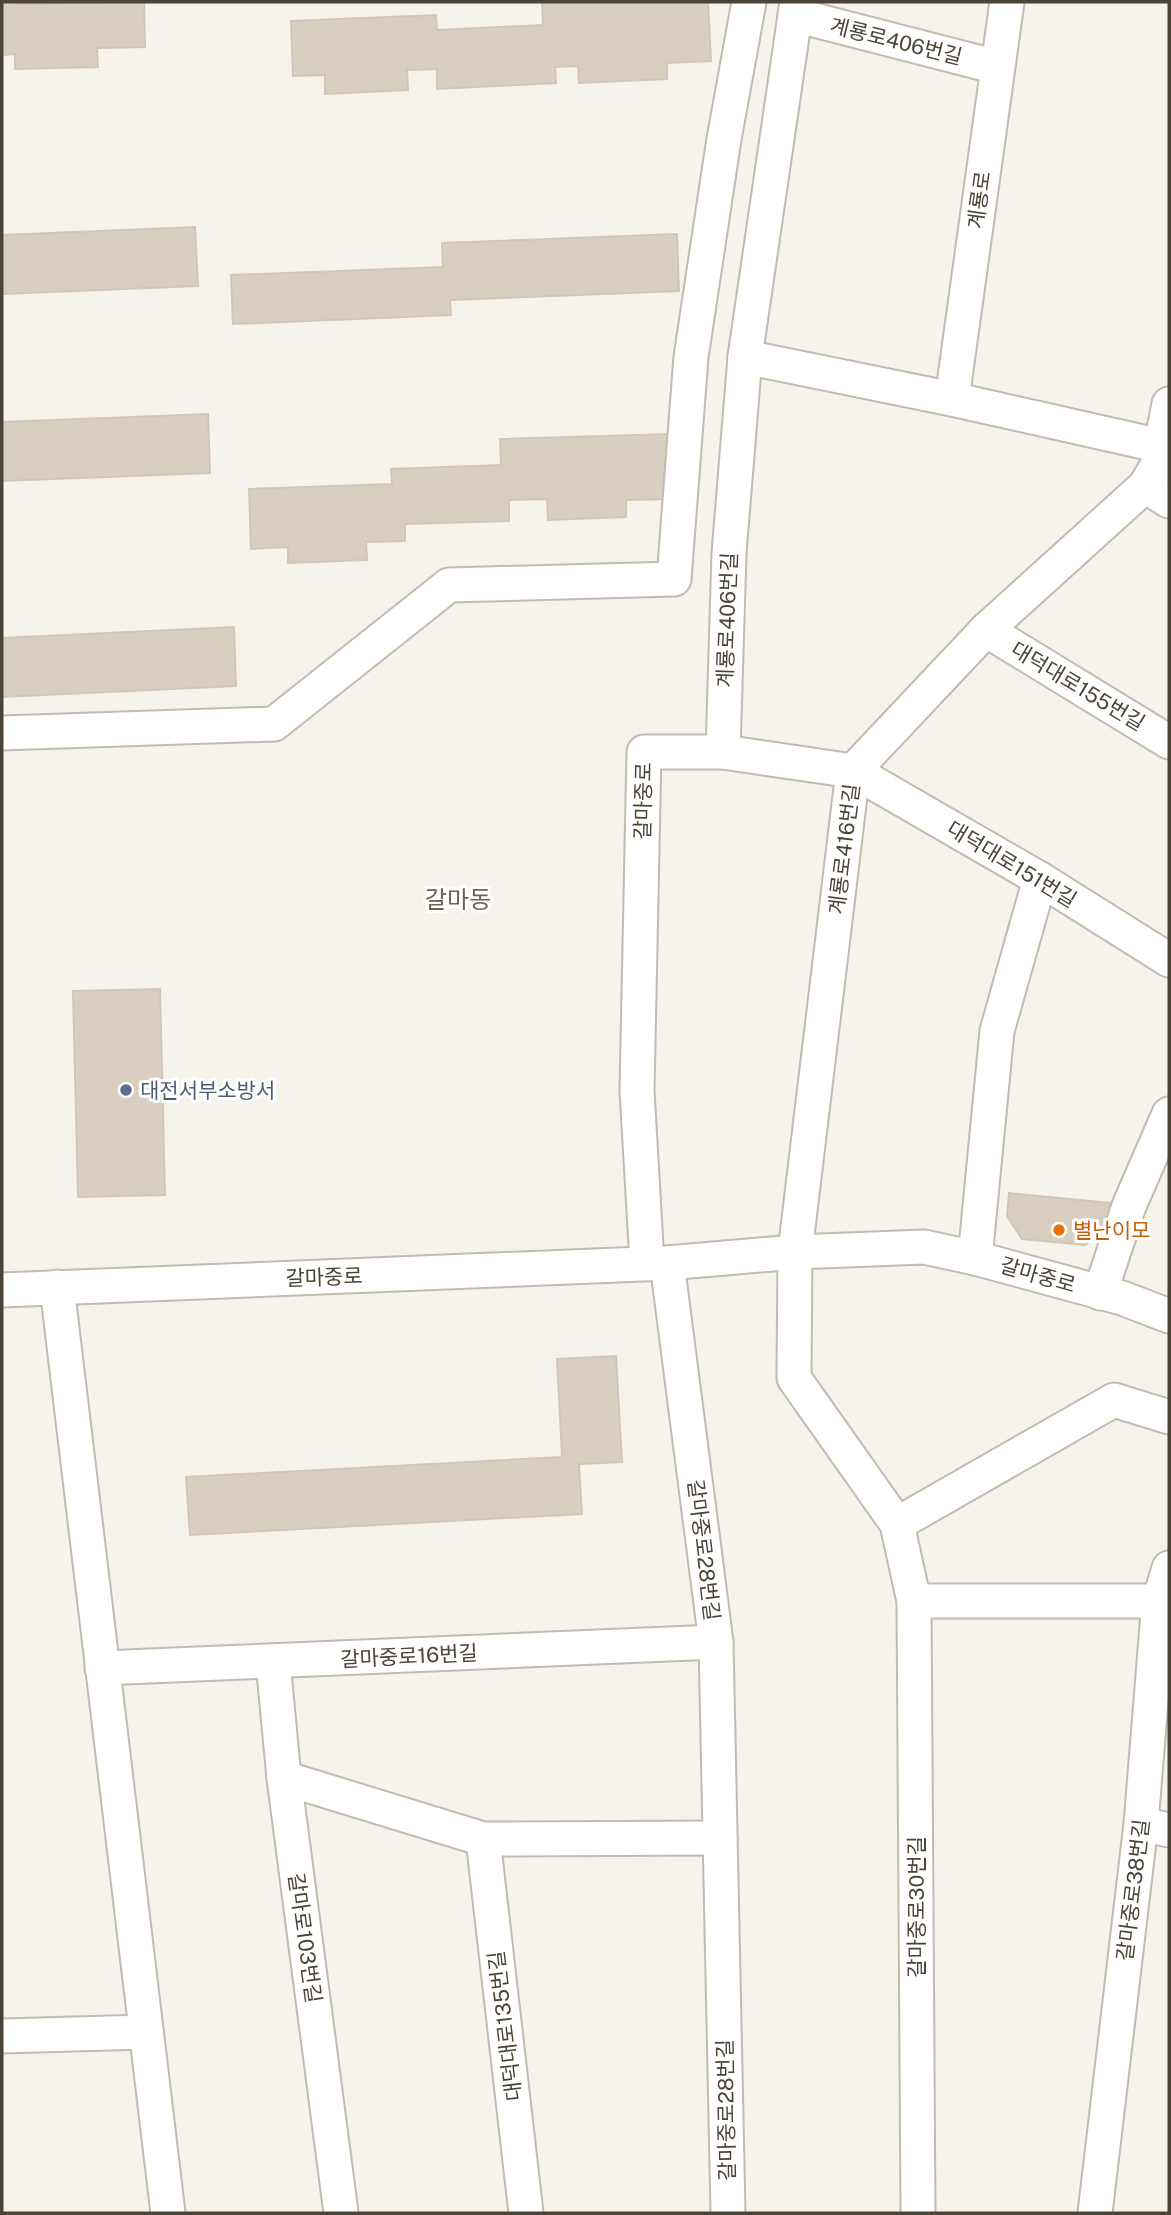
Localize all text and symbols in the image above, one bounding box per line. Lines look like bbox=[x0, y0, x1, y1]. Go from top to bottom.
street label: 계룡로406번길 bbox=[827, 12, 965, 70]
street label: 계룡로 bbox=[963, 170, 995, 230]
street label: 계룡로406번길 bbox=[712, 552, 742, 688]
street label: 대덕대로155번길 bbox=[1007, 636, 1149, 736]
street label: 갈마중로 bbox=[630, 762, 656, 840]
street label: 계룡로416번길 bbox=[824, 782, 864, 916]
street label: 대덕대로151번길 bbox=[943, 816, 1081, 912]
district label: 갈마동 bbox=[425, 885, 491, 913]
place label: 대전서부소방서 bbox=[140, 1078, 275, 1103]
marker: 대전서부소방서 bbox=[118, 1082, 134, 1098]
place label: 별난이모 bbox=[1073, 1218, 1150, 1243]
marker: 별난이모 bbox=[1051, 1222, 1067, 1238]
street label: 갈마중로 bbox=[997, 1252, 1079, 1298]
street label: 갈마중로 bbox=[285, 1263, 363, 1291]
street label: 갈마중로28번길 bbox=[683, 1478, 725, 1622]
street label: 갈마중로16번길 bbox=[340, 1640, 478, 1672]
street label: 갈마중로38번길 bbox=[1112, 1818, 1154, 1962]
street label: 갈마중로30번길 bbox=[904, 1836, 929, 1978]
street label: 갈마로103번길 bbox=[283, 1871, 327, 2005]
street label: 대덕대로135번길 bbox=[483, 1949, 527, 2103]
street label: 갈마중로28번길 bbox=[712, 2039, 740, 2181]

